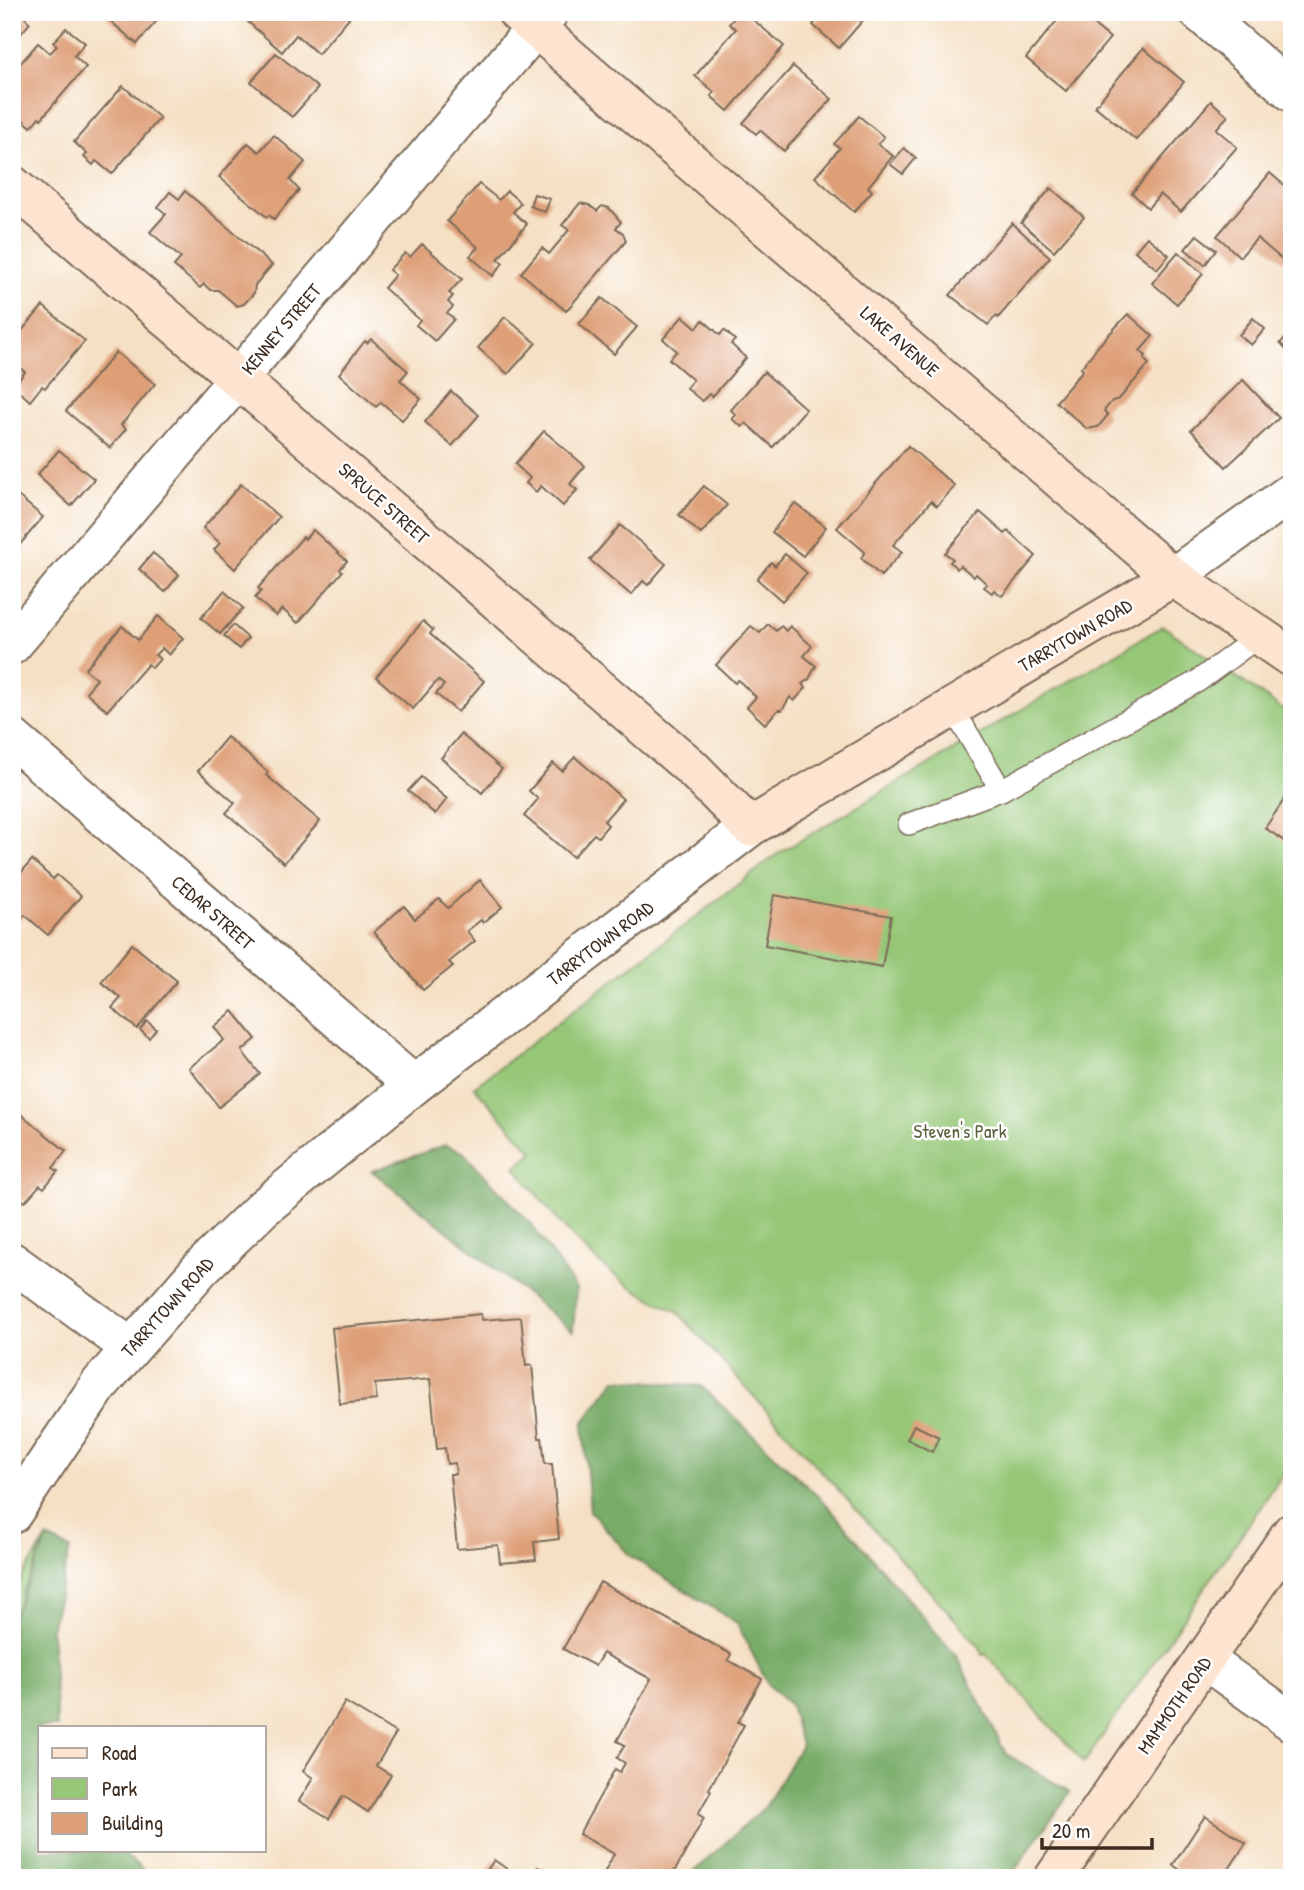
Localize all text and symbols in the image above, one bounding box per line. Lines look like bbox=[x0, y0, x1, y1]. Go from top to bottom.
street label: KENNEY STREET bbox=[235, 277, 328, 380]
street label: LAKE AVENUE bbox=[855, 300, 945, 383]
street label: SPRUCE STREET bbox=[333, 456, 436, 550]
street label: TARRYTOWN ROAD bbox=[1014, 592, 1136, 678]
street label: CEDAR STREET bbox=[166, 869, 261, 956]
street label: TARRYTOWN ROAD bbox=[541, 894, 659, 992]
park label: Steven's Park bbox=[913, 1118, 1007, 1144]
street label: TARRYTOWN ROAD bbox=[115, 1251, 219, 1363]
street label: MAMMOTH ROAD bbox=[1131, 1651, 1217, 1759]
legend bbox=[38, 1726, 266, 1852]
text: Road bbox=[102, 1738, 136, 1767]
text: Park bbox=[102, 1774, 137, 1803]
scale bar bbox=[1042, 1806, 1152, 1850]
text: Building bbox=[102, 1808, 163, 1837]
text: 20 m bbox=[1052, 1816, 1090, 1845]

